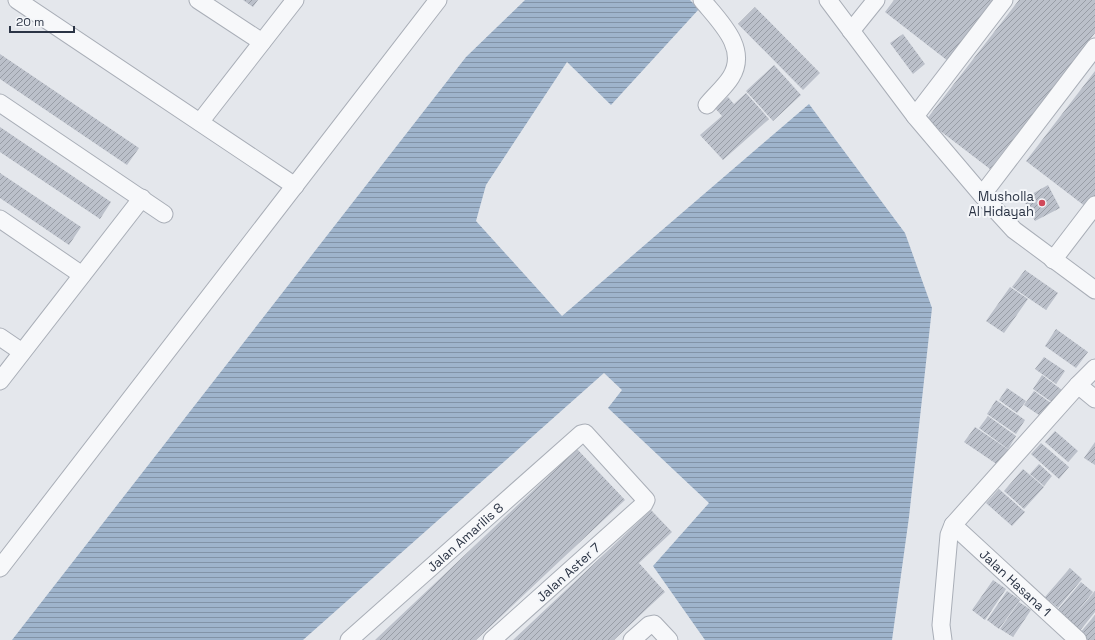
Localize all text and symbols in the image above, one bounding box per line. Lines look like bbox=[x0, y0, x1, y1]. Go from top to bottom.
scale bar bbox=[10, 8, 74, 34]
text: 20 m bbox=[16, 14, 44, 30]
place label: Musholla Al Hidayah bbox=[968, 188, 1035, 220]
marker: Musholla Al Hidayah bbox=[1037, 198, 1047, 208]
street label: Jalan Amarilis 8 bbox=[424, 499, 507, 576]
street label: Jalan Aster 7 bbox=[533, 539, 604, 606]
street label: Jalan Hasana 1 bbox=[976, 546, 1055, 620]

